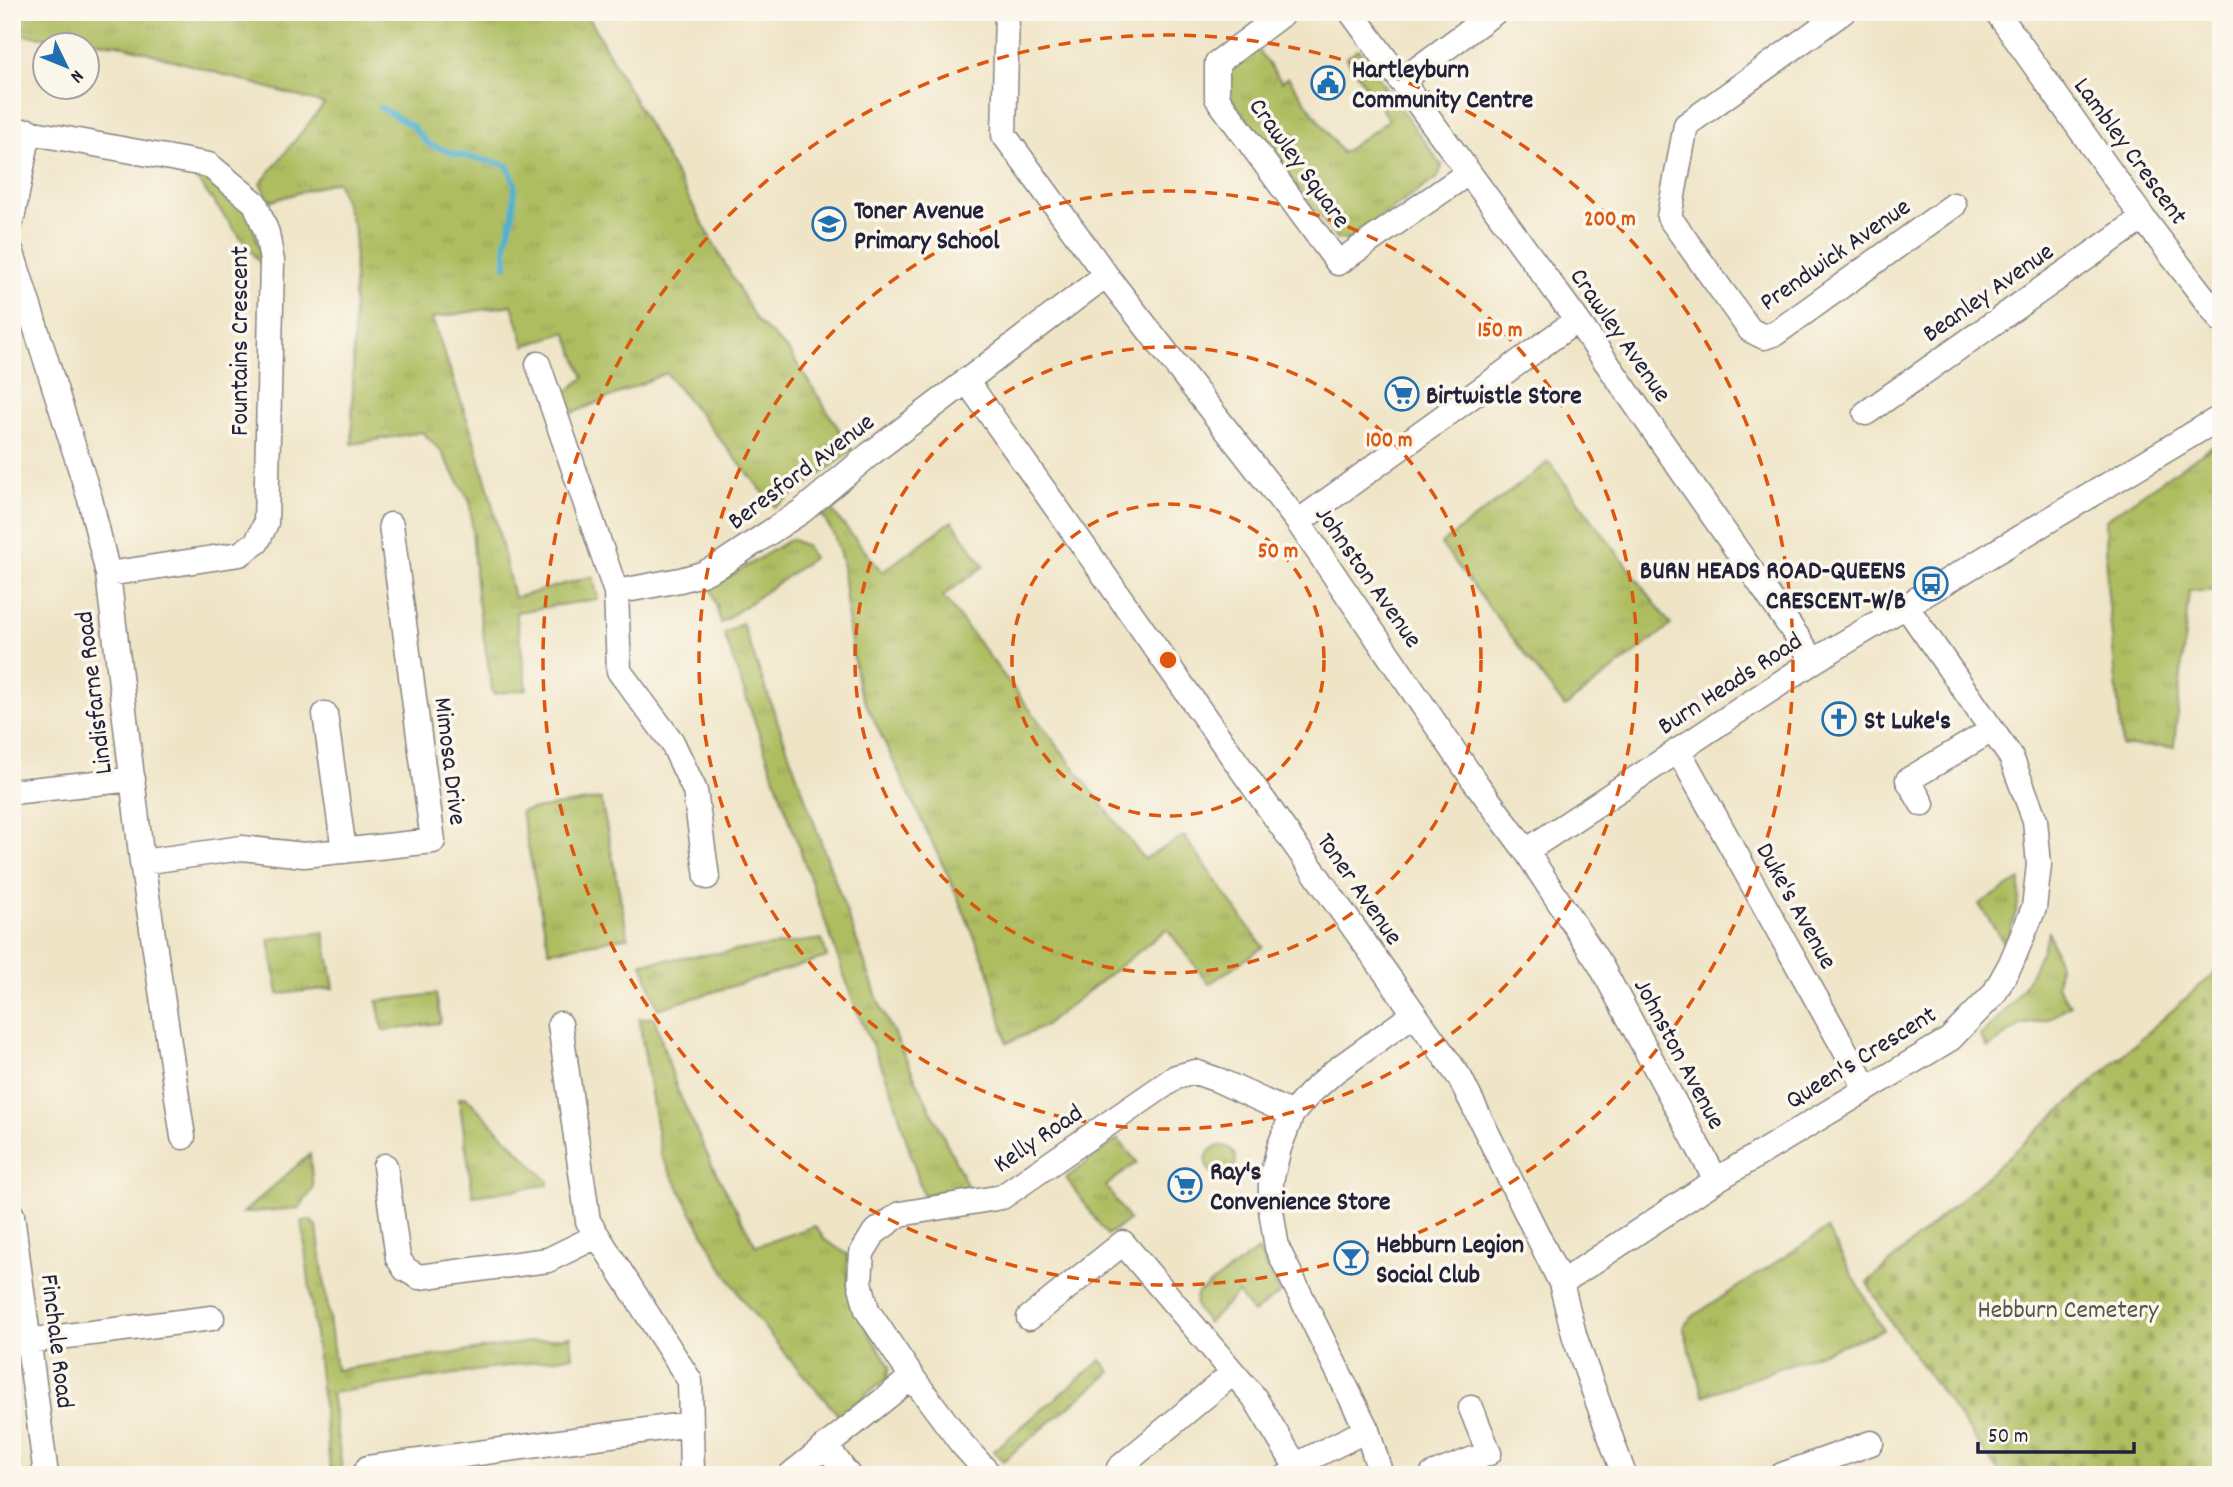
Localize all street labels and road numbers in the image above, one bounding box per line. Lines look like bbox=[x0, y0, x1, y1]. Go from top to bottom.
street label: Lambley Crescent bbox=[2063, 71, 2196, 234]
street label: Crawley Square bbox=[1238, 91, 1358, 237]
street label: Prendwick Avenue bbox=[1753, 190, 1919, 322]
street label: Beanley Avenue bbox=[1916, 235, 2062, 353]
street label: Fountains Crescent bbox=[223, 245, 260, 436]
street label: Crawley Avenue bbox=[1559, 261, 1679, 411]
street label: Beresford Avenue bbox=[721, 405, 883, 540]
street label: Johnston Avenue bbox=[1304, 499, 1430, 657]
street label: Lindisfarne Road bbox=[67, 609, 124, 776]
street label: Burn Heads Road bbox=[1651, 624, 1811, 746]
street label: Mimosa Drive bbox=[422, 695, 475, 828]
street label: Toner Avenue bbox=[1306, 826, 1411, 954]
street label: Duke's Avenue bbox=[1745, 837, 1845, 977]
street label: Johnston Avenue bbox=[1623, 973, 1733, 1137]
street label: Queen's Crescent bbox=[1779, 998, 1945, 1120]
street label: Kelly Road bbox=[987, 1096, 1091, 1183]
street label: Finchale Road bbox=[29, 1272, 82, 1411]

